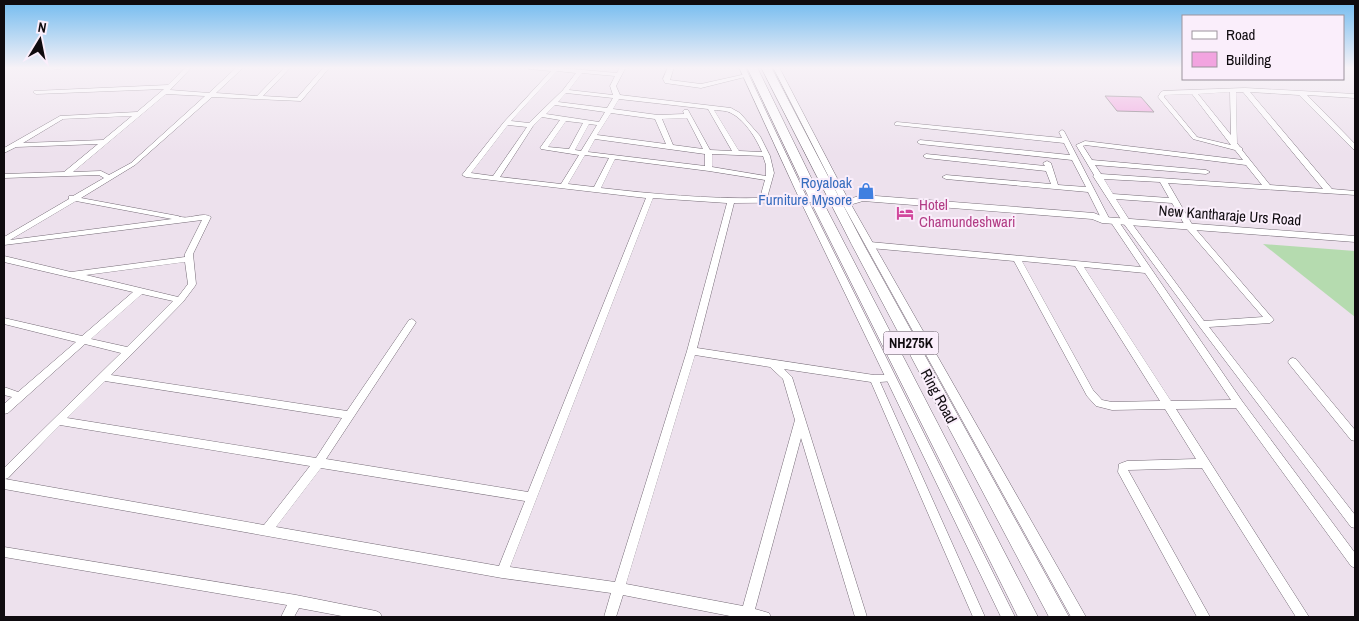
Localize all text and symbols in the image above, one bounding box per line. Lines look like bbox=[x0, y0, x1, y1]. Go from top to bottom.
north arrow bbox=[15, 15, 65, 65]
legend bbox=[1182, 15, 1344, 80]
text: N bbox=[37, 18, 48, 37]
text: Road bbox=[1226, 24, 1255, 45]
text: Building bbox=[1226, 49, 1271, 70]
place label: Royaloak Furniture Mysore bbox=[758, 172, 853, 210]
shop icon: Royaloak Furniture Mysore bbox=[856, 181, 876, 201]
place label: Hotel Chamundeshwari bbox=[919, 194, 1015, 232]
street label: New Kantharaje Urs Road bbox=[1158, 200, 1302, 230]
hotel icon: Hotel Chamundeshwari bbox=[895, 203, 915, 223]
road number: NH275K bbox=[884, 332, 938, 354]
street label: Ring Road bbox=[916, 365, 962, 427]

